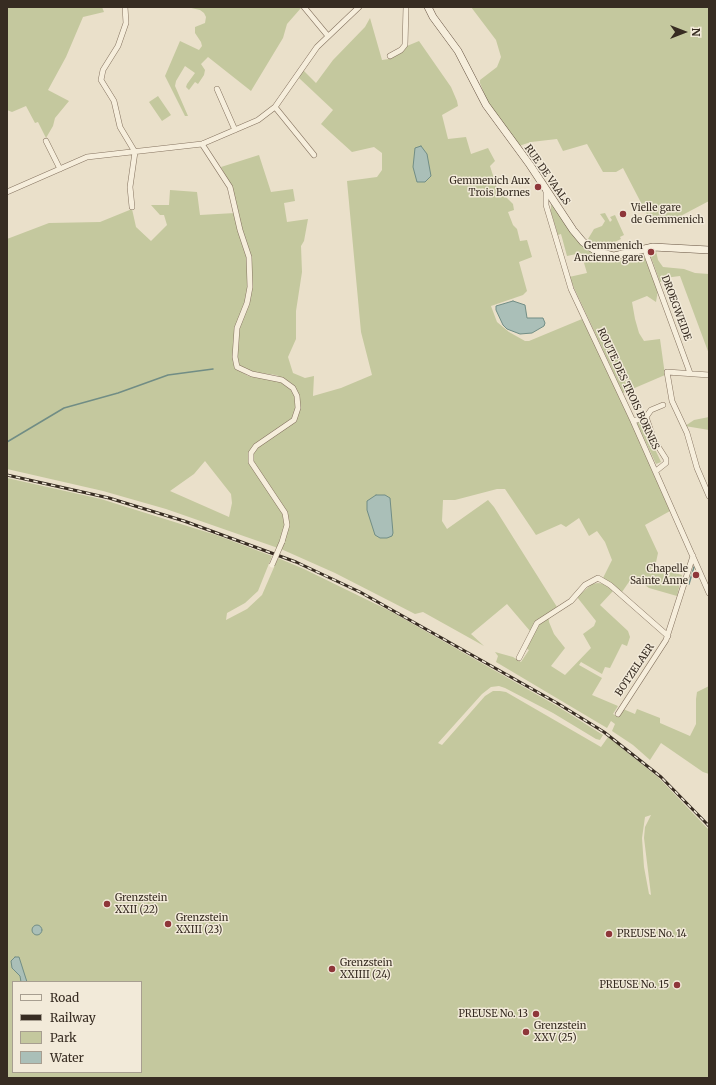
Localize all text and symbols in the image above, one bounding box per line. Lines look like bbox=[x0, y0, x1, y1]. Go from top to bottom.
north arrow bbox=[664, 12, 704, 52]
text: N bbox=[689, 28, 703, 36]
street label: RUE DE VAALS bbox=[522, 142, 572, 208]
place label: Gemmenich Aux Trois Bornes bbox=[450, 175, 530, 198]
marker: Gemmenich Aux Trois Bornes bbox=[533, 182, 543, 192]
place label: Vielle gare de Gemmenich bbox=[631, 202, 704, 226]
marker: Vielle gare de Gemmenich bbox=[618, 209, 628, 219]
place label: Gemmenich Ancienne gare bbox=[574, 240, 643, 264]
marker: Gemmenich Ancienne gare bbox=[646, 247, 656, 257]
street label: DROEGWEIDE bbox=[659, 274, 693, 342]
street label: ROUTE DES TROIS BORNES bbox=[594, 326, 662, 452]
place label: Chapelle Sainte Anne bbox=[630, 563, 688, 586]
marker: Chapelle Sainte Anne bbox=[691, 570, 701, 580]
street label: BOTZELAER bbox=[613, 641, 657, 699]
place label: Grenzstein XXII (22) bbox=[115, 892, 167, 916]
marker: Grenzstein XXII (22) bbox=[102, 899, 112, 909]
place label: Grenzstein XXIII (23) bbox=[176, 912, 228, 936]
marker: Grenzstein XXIII (23) bbox=[163, 919, 173, 929]
place label: PREUSE No. 14 bbox=[617, 928, 687, 940]
marker: PREUSE No. 14 bbox=[604, 929, 614, 939]
place label: Grenzstein XXIIII (24) bbox=[340, 957, 392, 980]
marker: Grenzstein XXIIII (24) bbox=[327, 964, 337, 974]
place label: PREUSE No. 15 bbox=[599, 979, 669, 991]
marker: PREUSE No. 15 bbox=[672, 980, 682, 990]
legend bbox=[12, 981, 142, 1073]
text: Road bbox=[50, 990, 79, 1005]
place label: PREUSE No. 13 bbox=[459, 1008, 528, 1020]
marker: PREUSE No. 13 bbox=[531, 1009, 541, 1019]
text: Railway bbox=[50, 1010, 96, 1025]
place label: Grenzstein XXV (25) bbox=[534, 1020, 586, 1044]
marker: Grenzstein XXV (25) bbox=[521, 1027, 531, 1037]
text: Park bbox=[50, 1030, 77, 1045]
text: Water bbox=[50, 1050, 84, 1065]

